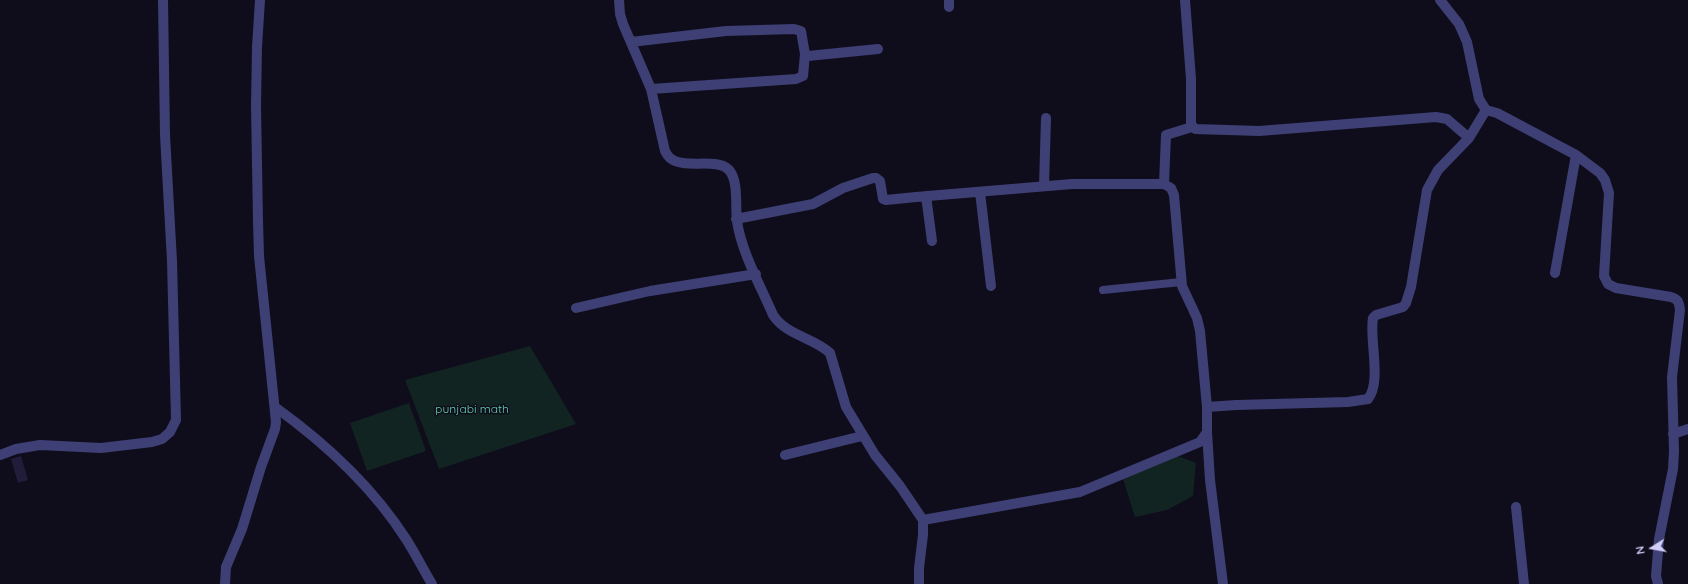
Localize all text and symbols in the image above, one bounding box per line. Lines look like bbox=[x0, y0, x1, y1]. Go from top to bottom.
park label: punjabi math bbox=[435, 402, 509, 416]
north arrow bbox=[1632, 528, 1672, 568]
text: N bbox=[1633, 545, 1648, 556]

